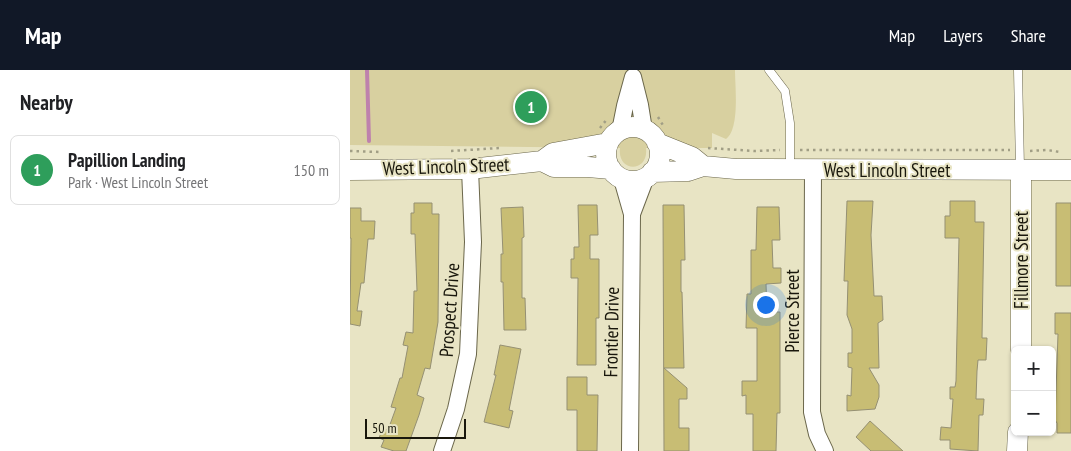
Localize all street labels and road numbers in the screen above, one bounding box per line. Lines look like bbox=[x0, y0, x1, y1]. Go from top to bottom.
street label: West Lincoln Street bbox=[382, 152, 511, 180]
street label: West Lincoln Street bbox=[824, 158, 951, 182]
street label: Fillmore Street bbox=[1009, 210, 1033, 309]
street label: Prospect Drive bbox=[434, 262, 464, 358]
street label: Pierce Street bbox=[780, 269, 804, 353]
street label: Frontier Drive bbox=[598, 286, 624, 377]

